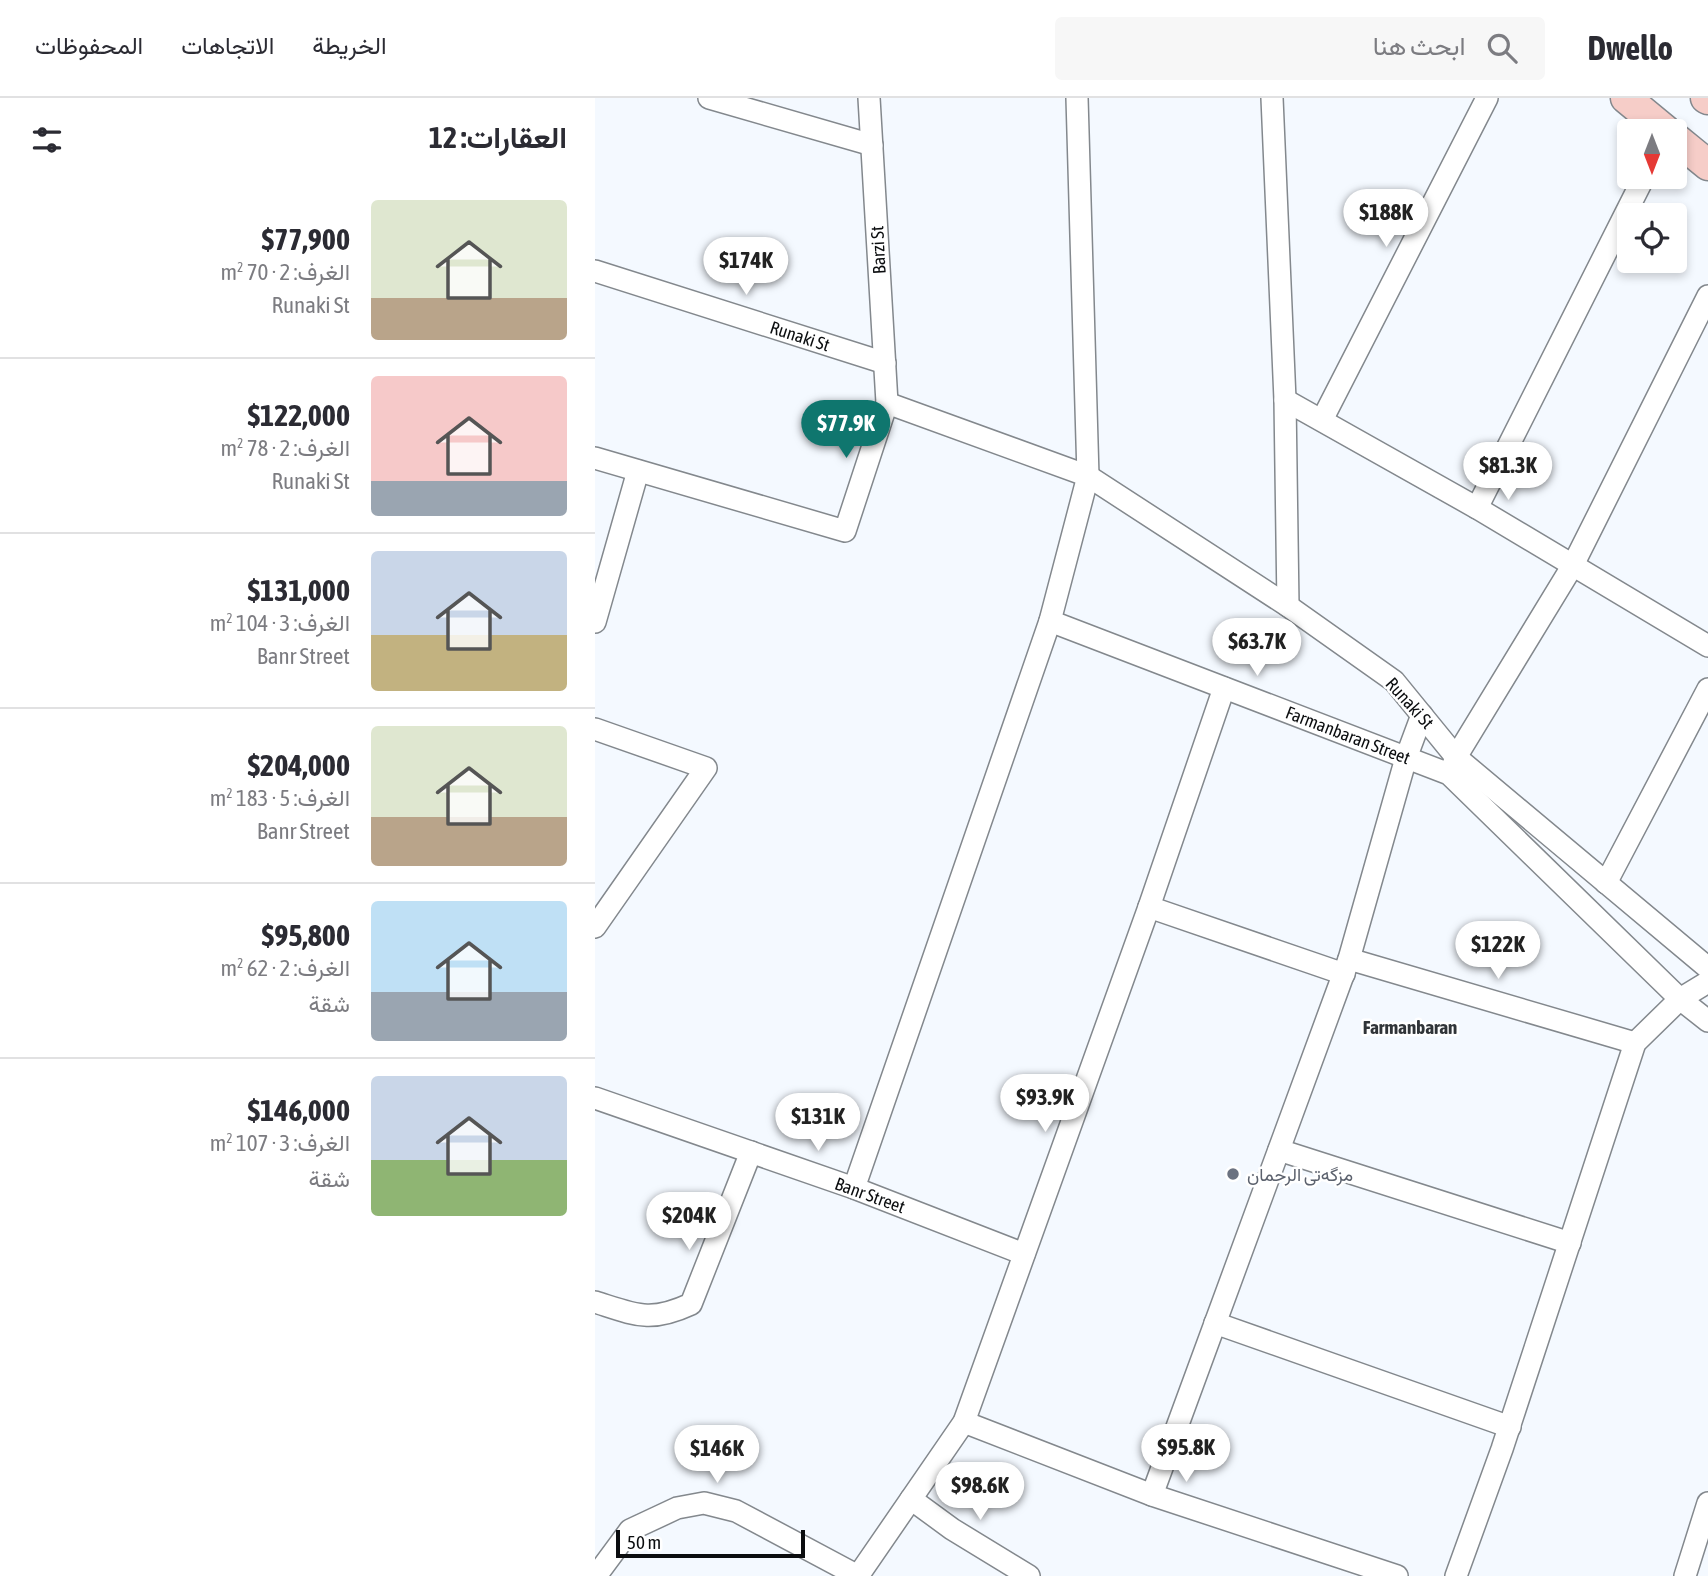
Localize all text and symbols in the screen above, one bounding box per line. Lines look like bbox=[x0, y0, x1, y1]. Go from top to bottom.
search box bbox=[1055, 17, 1545, 80]
icon: search bbox=[1483, 29, 1521, 67]
text: Dwello bbox=[1587, 29, 1673, 67]
text: ابحث هنا bbox=[1373, 31, 1465, 61]
text: المحفوظات bbox=[35, 32, 143, 59]
text: الاتجاهات bbox=[181, 32, 274, 59]
text: الخريطة bbox=[312, 32, 387, 59]
north arrow bbox=[1617, 119, 1687, 189]
map controls bbox=[1617, 119, 1687, 273]
text: العقارات: 12 bbox=[429, 120, 567, 154]
icon: filters bbox=[28, 121, 66, 159]
pin: $188K bbox=[1337, 190, 1435, 249]
text: $188K bbox=[1359, 199, 1413, 225]
button: locate bbox=[1617, 203, 1687, 273]
text: $77,900 bbox=[262, 222, 350, 256]
street label: Barzi St bbox=[866, 225, 890, 275]
icon: home bbox=[427, 228, 511, 312]
pin: $174K bbox=[697, 238, 795, 297]
text: $174K bbox=[719, 247, 773, 273]
text: الغرف: 2 · 70 m² bbox=[221, 259, 350, 285]
text: Runaki St bbox=[271, 292, 350, 318]
street label: Runaki St bbox=[767, 317, 833, 355]
text: $122,000 bbox=[247, 398, 350, 432]
pin: $77.9K bbox=[789, 400, 903, 460]
icon: home bbox=[427, 404, 511, 488]
text: $77.9K bbox=[817, 410, 875, 436]
text: الغرف: 2 · 78 m² bbox=[221, 435, 350, 461]
pin: $81.3K bbox=[1451, 442, 1565, 502]
text: $81.3K bbox=[1479, 452, 1537, 478]
text: Runaki St bbox=[271, 468, 350, 494]
text: $131,000 bbox=[247, 573, 350, 607]
icon: home bbox=[427, 579, 511, 663]
text: الغرف: 3 · 104 m² bbox=[210, 610, 350, 636]
pin: $63.7K bbox=[1200, 618, 1314, 678]
text: $63.7K bbox=[1228, 628, 1286, 654]
text: Banr Street bbox=[257, 643, 350, 669]
street label: Runaki St bbox=[1382, 673, 1438, 733]
street label: Farmanbaran Street bbox=[1283, 702, 1413, 768]
text: $204,000 bbox=[247, 748, 350, 782]
icon: home bbox=[427, 754, 511, 838]
text: الغرف: 5 · 183 m² bbox=[210, 785, 350, 811]
text: Banr Street bbox=[257, 818, 350, 844]
text: $95,800 bbox=[262, 918, 350, 952]
pin: $122K bbox=[1449, 922, 1547, 981]
icon: home bbox=[427, 929, 511, 1013]
text: $122K bbox=[1471, 931, 1525, 957]
text: الغرف: 2 · 62 m² bbox=[221, 955, 350, 981]
text: شقة bbox=[308, 991, 350, 1017]
district label: Farmanbaran bbox=[1363, 1016, 1457, 1038]
pin: $93.9K bbox=[988, 1074, 1102, 1134]
text: $93.9K bbox=[1016, 1084, 1074, 1110]
text: $146,000 bbox=[247, 1093, 350, 1127]
pin: $131K bbox=[769, 1094, 867, 1153]
text: $131K bbox=[791, 1103, 845, 1129]
icon: home bbox=[427, 1104, 511, 1188]
text: الغرف: 3 · 107 m² bbox=[210, 1130, 350, 1156]
place label: مزگەتی الرحمان bbox=[1247, 1164, 1353, 1186]
text: شقة bbox=[308, 1166, 350, 1192]
marker: مزگەتی الرحمان bbox=[1225, 1166, 1241, 1182]
street label: Banr Street bbox=[832, 1173, 908, 1217]
pin: $204K bbox=[640, 1192, 738, 1252]
text: $204K bbox=[662, 1202, 716, 1228]
pin: $95.8K bbox=[1129, 1424, 1243, 1484]
pin: $146K bbox=[668, 1426, 766, 1485]
text: $95.8K bbox=[1157, 1434, 1215, 1460]
text: $146K bbox=[690, 1435, 744, 1461]
pin: $98.6K bbox=[923, 1462, 1037, 1522]
text: $98.6K bbox=[951, 1472, 1009, 1498]
scale bar bbox=[616, 1527, 805, 1559]
text: 50 m bbox=[627, 1531, 661, 1553]

